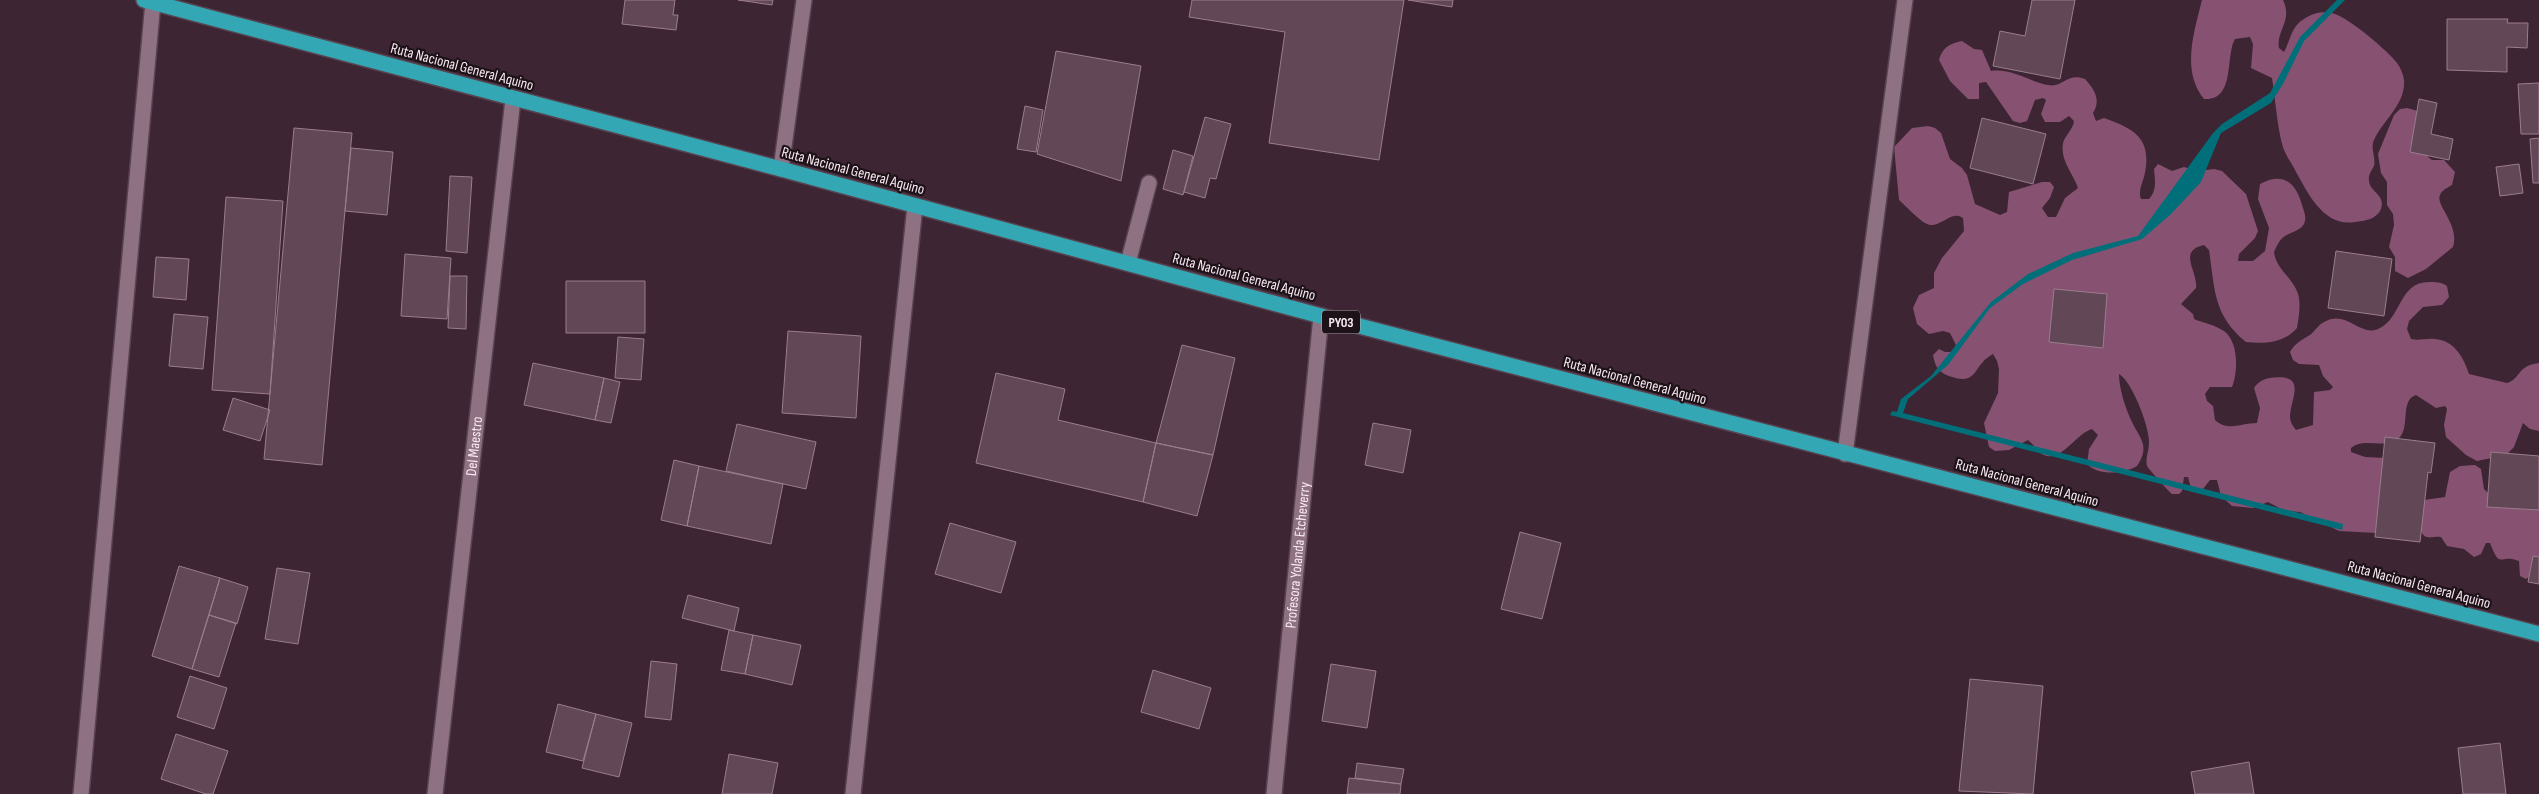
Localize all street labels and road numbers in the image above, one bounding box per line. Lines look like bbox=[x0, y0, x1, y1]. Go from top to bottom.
street label: Ruta Nacional General Aquino bbox=[388, 39, 536, 95]
street label: Ruta Nacional General Aquino bbox=[779, 143, 927, 199]
street label: Ruta Nacional General Aquino bbox=[1170, 249, 1318, 305]
road number: PY03 bbox=[1322, 311, 1360, 334]
street label: Ruta Nacional General Aquino bbox=[1561, 353, 1709, 409]
street label: Del Maestro bbox=[461, 415, 487, 477]
street label: Ruta Nacional General Aquino bbox=[1953, 455, 2101, 511]
street label: Profesora Yolanda Etcheverry bbox=[1281, 481, 1314, 629]
street label: Ruta Nacional General Aquino bbox=[2345, 557, 2493, 613]

